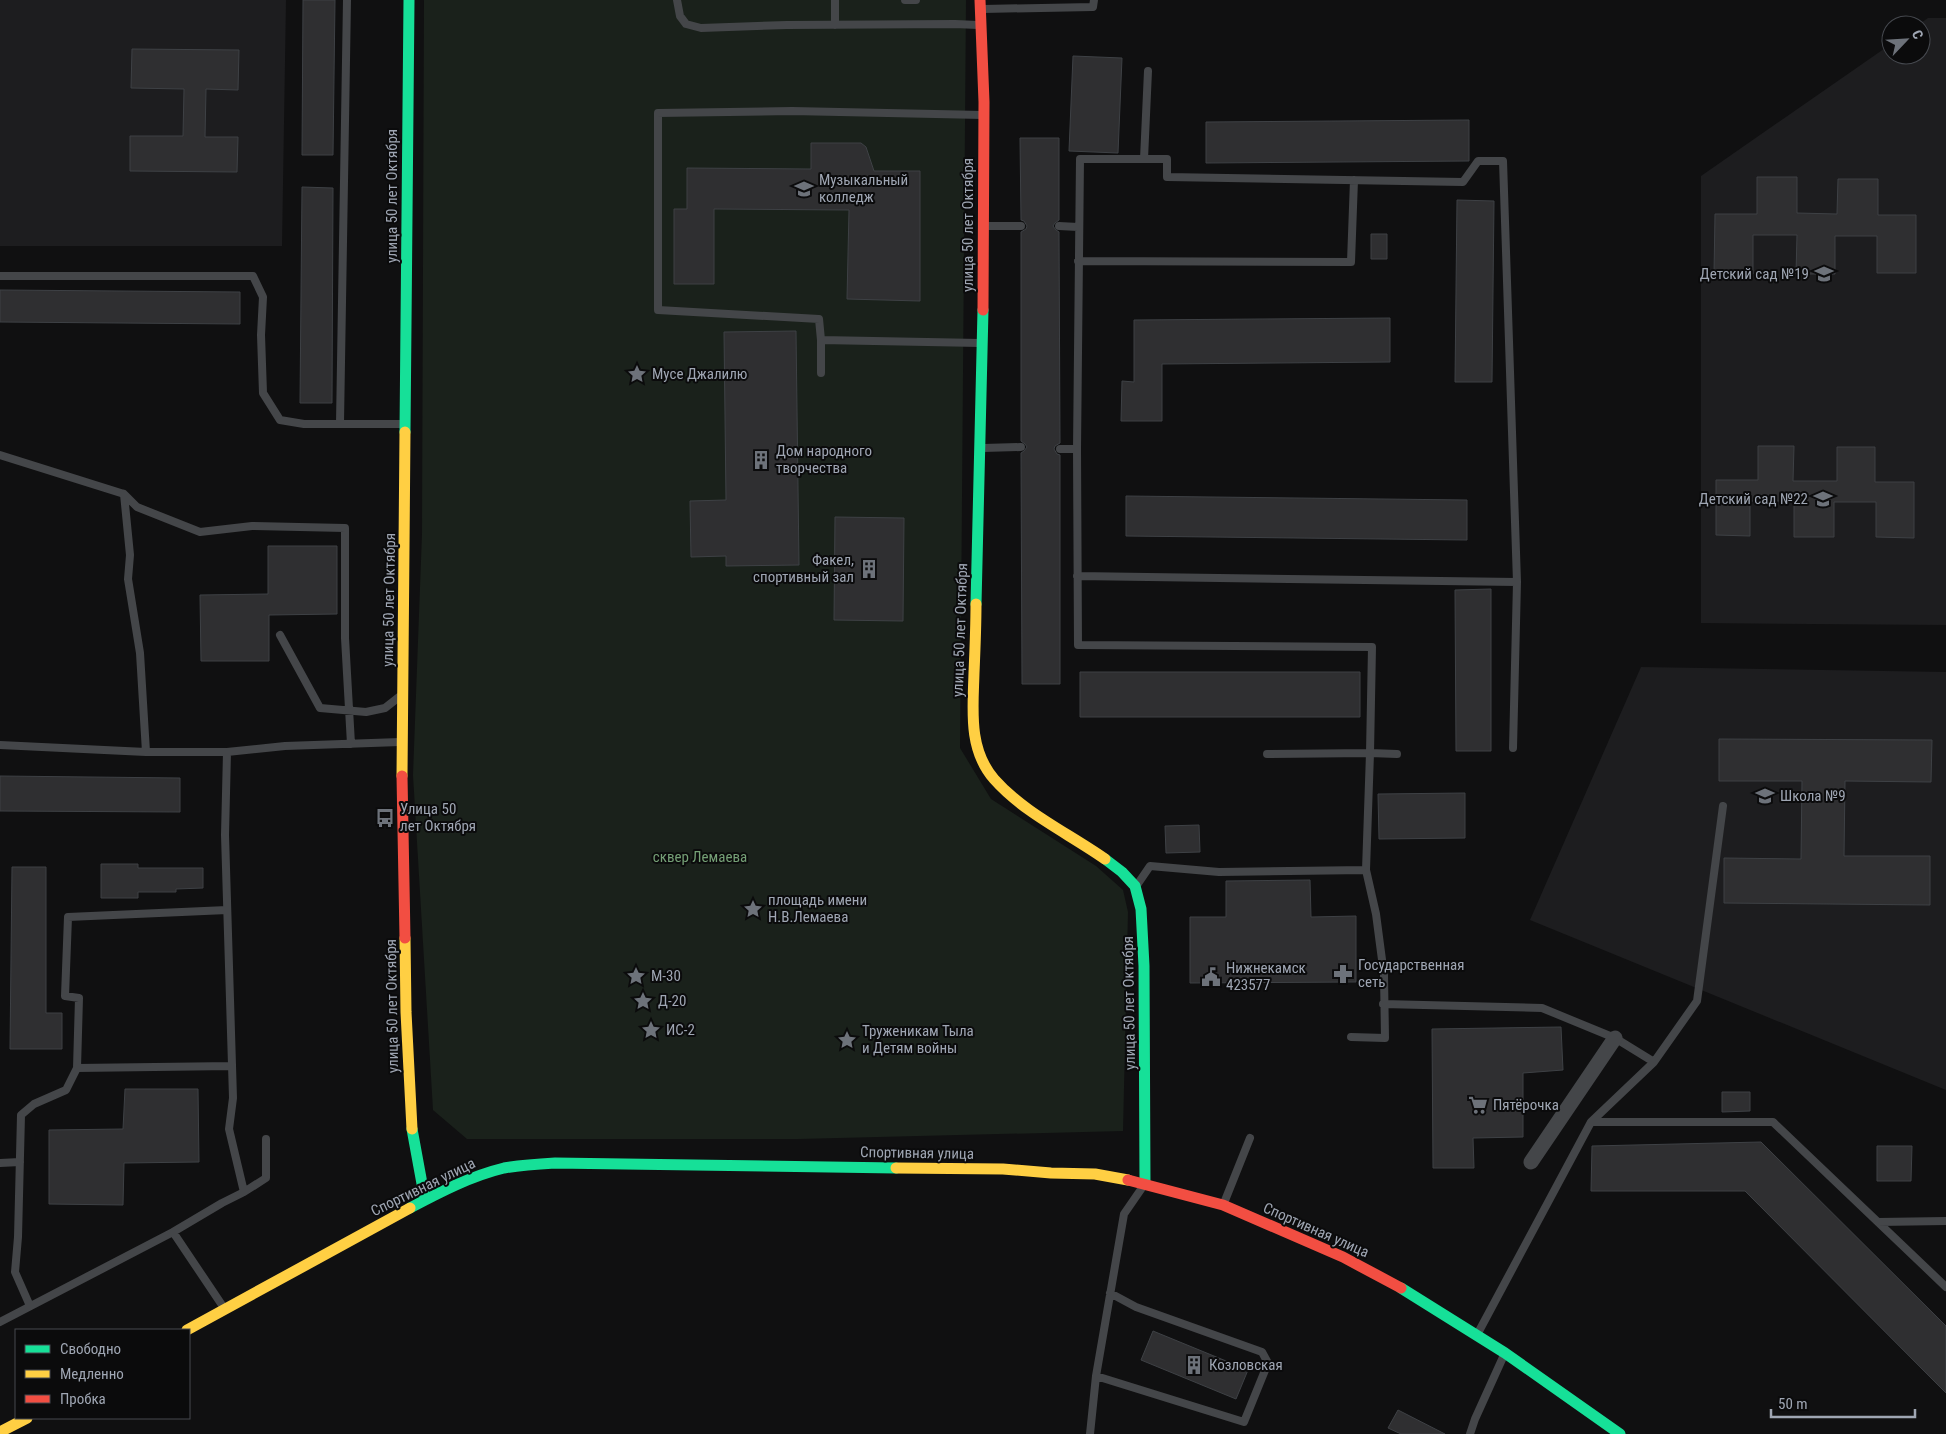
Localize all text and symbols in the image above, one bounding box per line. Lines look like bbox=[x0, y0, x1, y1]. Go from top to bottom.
north arrow bbox=[1881, 15, 1931, 65]
text: С bbox=[1909, 28, 1927, 42]
street label: улица 50 лет Октября bbox=[383, 129, 401, 263]
street label: улица 50 лет Октября bbox=[959, 158, 977, 292]
place label: Музыкальный колледж bbox=[819, 171, 908, 206]
school or university icon: Музыкальный колледж bbox=[793, 178, 815, 200]
school or university icon: Детский сад №19 bbox=[1813, 263, 1835, 285]
place label: Детский сад №19 bbox=[1700, 265, 1809, 283]
place icon: Мусе Джалилю bbox=[626, 363, 648, 385]
place label: Мусе Джалилю bbox=[652, 365, 747, 383]
place label: Дом народного творчества bbox=[776, 442, 872, 477]
building icon: Дом народного творчества bbox=[750, 449, 772, 471]
school or university icon: Детский сад №22 bbox=[1812, 488, 1834, 510]
place label: Детский сад №22 bbox=[1699, 490, 1808, 508]
street label: улица 50 лет Октября bbox=[379, 533, 399, 667]
place label: Факел, спортивный зал bbox=[753, 551, 854, 586]
building icon: Факел, спортивный зал bbox=[858, 558, 880, 580]
street label: улица 50 лет Октября bbox=[949, 563, 971, 697]
school or university icon: Школа №9 bbox=[1754, 785, 1776, 807]
place label: Школа №9 bbox=[1780, 787, 1846, 805]
place label: Улица 50 лет Октября bbox=[400, 800, 476, 835]
bus stop icon: Улица 50 лет Октября bbox=[374, 807, 396, 829]
park label: сквер Лемаева bbox=[653, 848, 747, 866]
place label: площадь имени Н.В.Лемаева bbox=[768, 891, 867, 926]
place icon: площадь имени Н.В.Лемаева bbox=[742, 898, 764, 920]
street label: улица 50 лет Октября bbox=[1119, 936, 1139, 1070]
street label: улица 50 лет Октября bbox=[382, 939, 402, 1073]
place label: Государственная сеть bbox=[1358, 956, 1464, 991]
place label: Нижнекамск 423577 bbox=[1226, 959, 1306, 994]
pharmacy icon: Государственная сеть bbox=[1332, 963, 1354, 985]
place icon: М-30 bbox=[625, 965, 647, 987]
public building icon: Нижнекамск 423577 bbox=[1200, 966, 1222, 988]
place label: М-30 bbox=[651, 967, 681, 985]
place icon: Д-20 bbox=[632, 990, 654, 1012]
place label: Д-20 bbox=[658, 992, 686, 1010]
place icon: ИС-2 bbox=[640, 1019, 662, 1041]
place label: ИС-2 bbox=[666, 1021, 695, 1039]
place label: Труженикам Тыла и Детям войны bbox=[862, 1022, 974, 1057]
place icon: Труженикам Тыла и Детям войны bbox=[836, 1029, 858, 1051]
supermarket icon: Пятёрочка bbox=[1467, 1094, 1489, 1116]
place label: Пятёрочка bbox=[1493, 1096, 1559, 1114]
street label: Спортивная улица bbox=[860, 1143, 974, 1163]
street label: Спортивная улица bbox=[368, 1154, 478, 1220]
street label: Спортивная улица bbox=[1260, 1199, 1372, 1261]
legend bbox=[15, 1329, 190, 1419]
text: Свободно bbox=[60, 1340, 121, 1358]
building icon: Козловская bbox=[1183, 1354, 1205, 1376]
place label: Козловская bbox=[1209, 1356, 1283, 1374]
text: Медленно bbox=[60, 1365, 124, 1383]
scale bar bbox=[1771, 1386, 1915, 1418]
text: Пробка bbox=[60, 1390, 106, 1408]
text: 50 m bbox=[1778, 1395, 1808, 1413]

